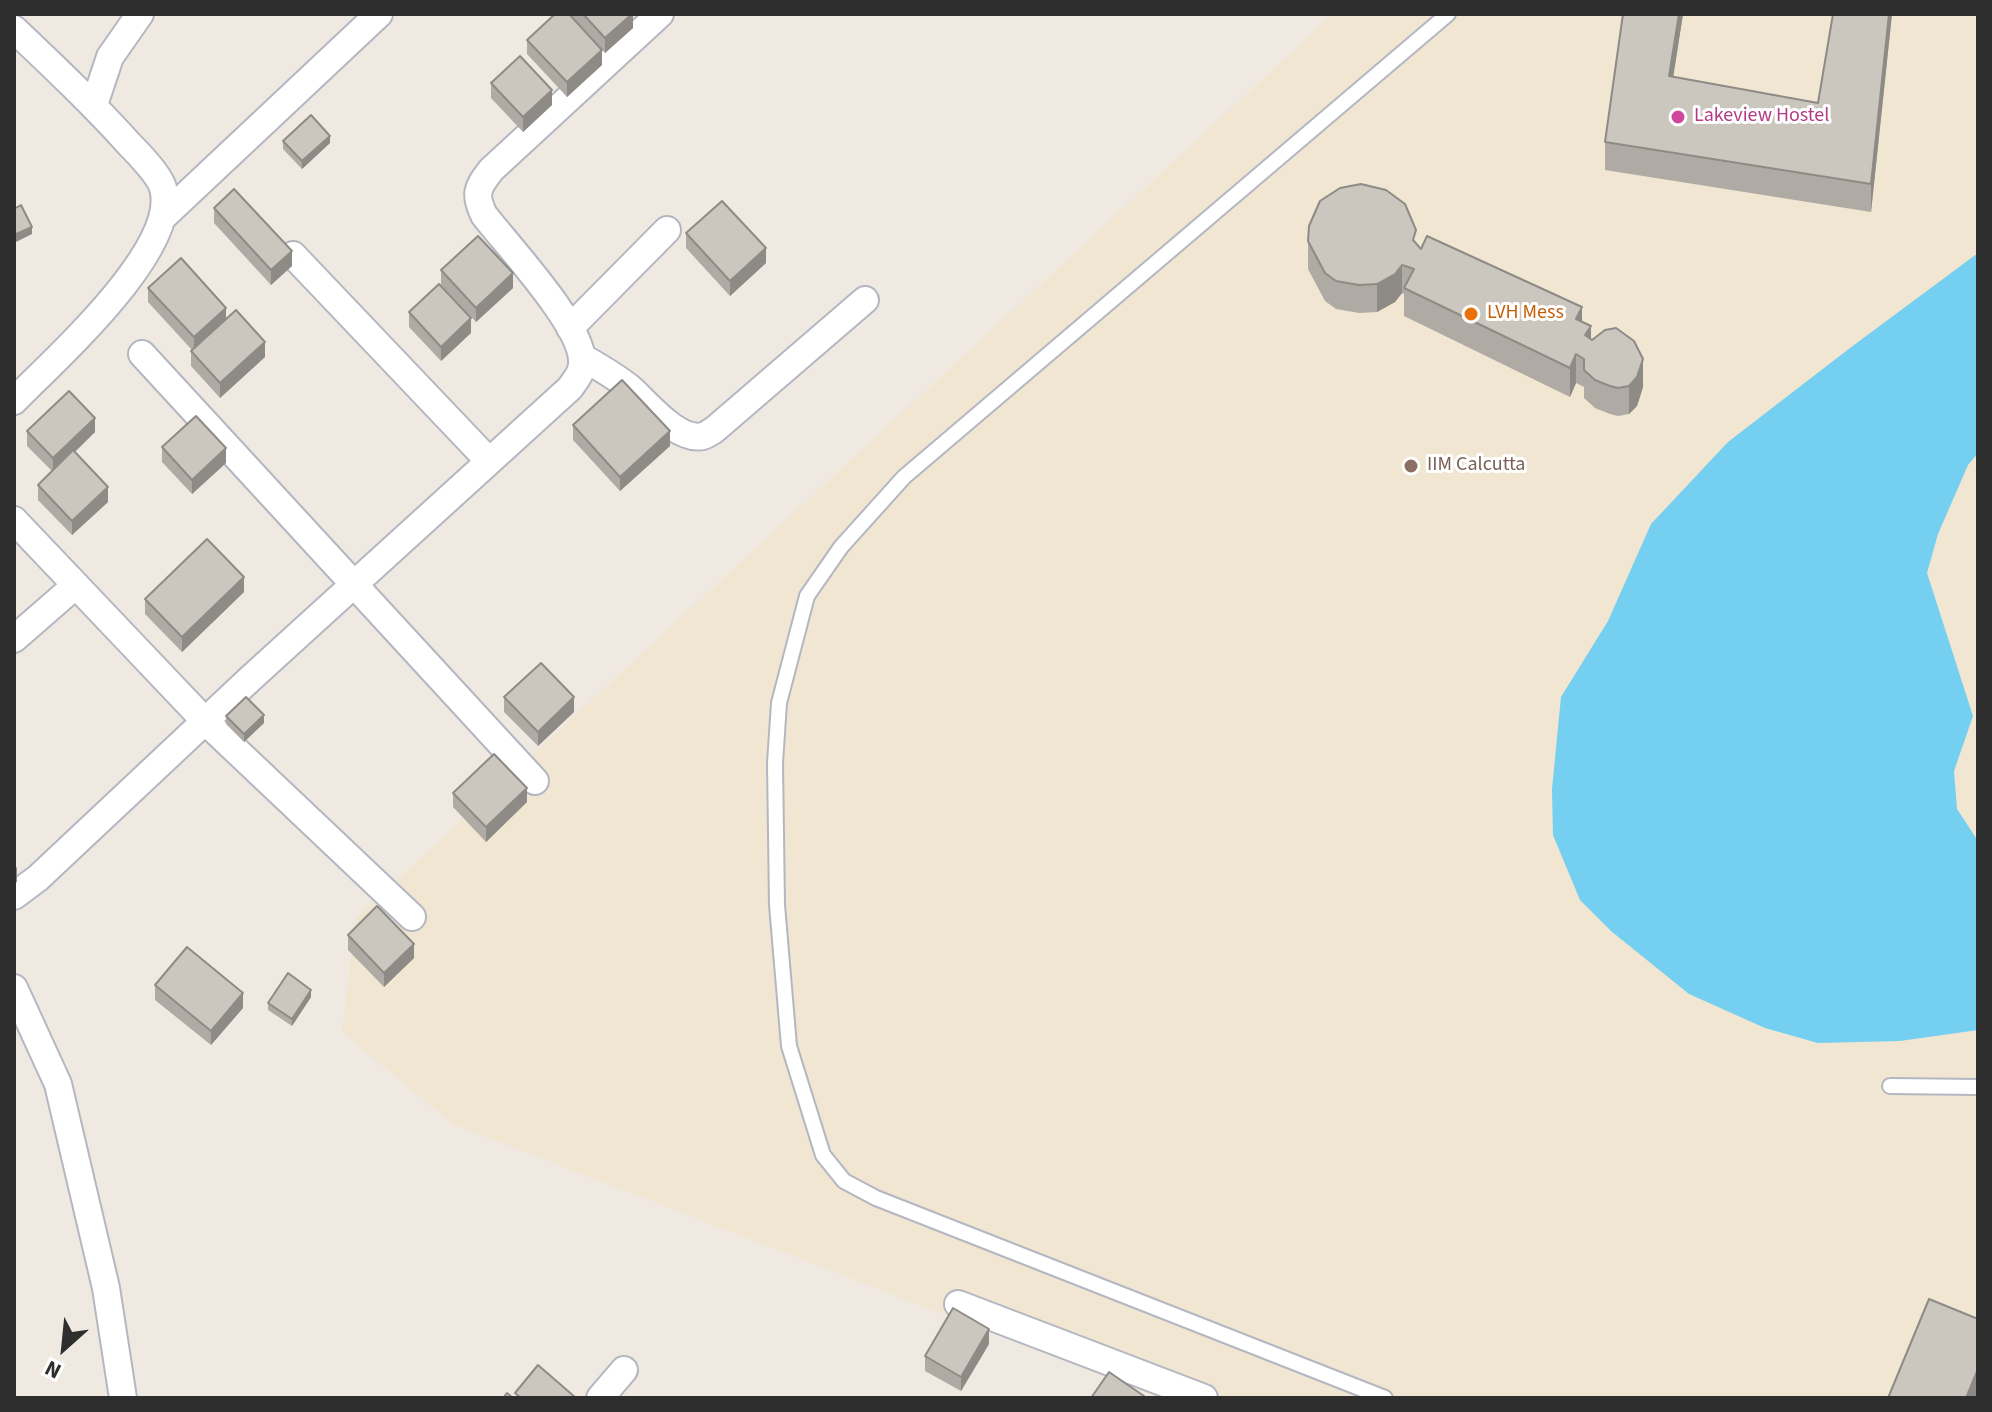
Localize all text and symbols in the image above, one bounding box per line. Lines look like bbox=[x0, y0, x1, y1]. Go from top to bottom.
place label: Lakeview Hostel bbox=[1694, 105, 1829, 129]
marker: Lakeview Hostel bbox=[1669, 108, 1687, 126]
place label: LVH Mess bbox=[1487, 302, 1564, 326]
marker: LVH Mess bbox=[1462, 305, 1480, 323]
place label: IIM Calcutta bbox=[1427, 454, 1525, 478]
marker: IIM Calcutta bbox=[1402, 457, 1420, 475]
north arrow bbox=[24, 1308, 104, 1388]
text: N bbox=[39, 1352, 67, 1387]

